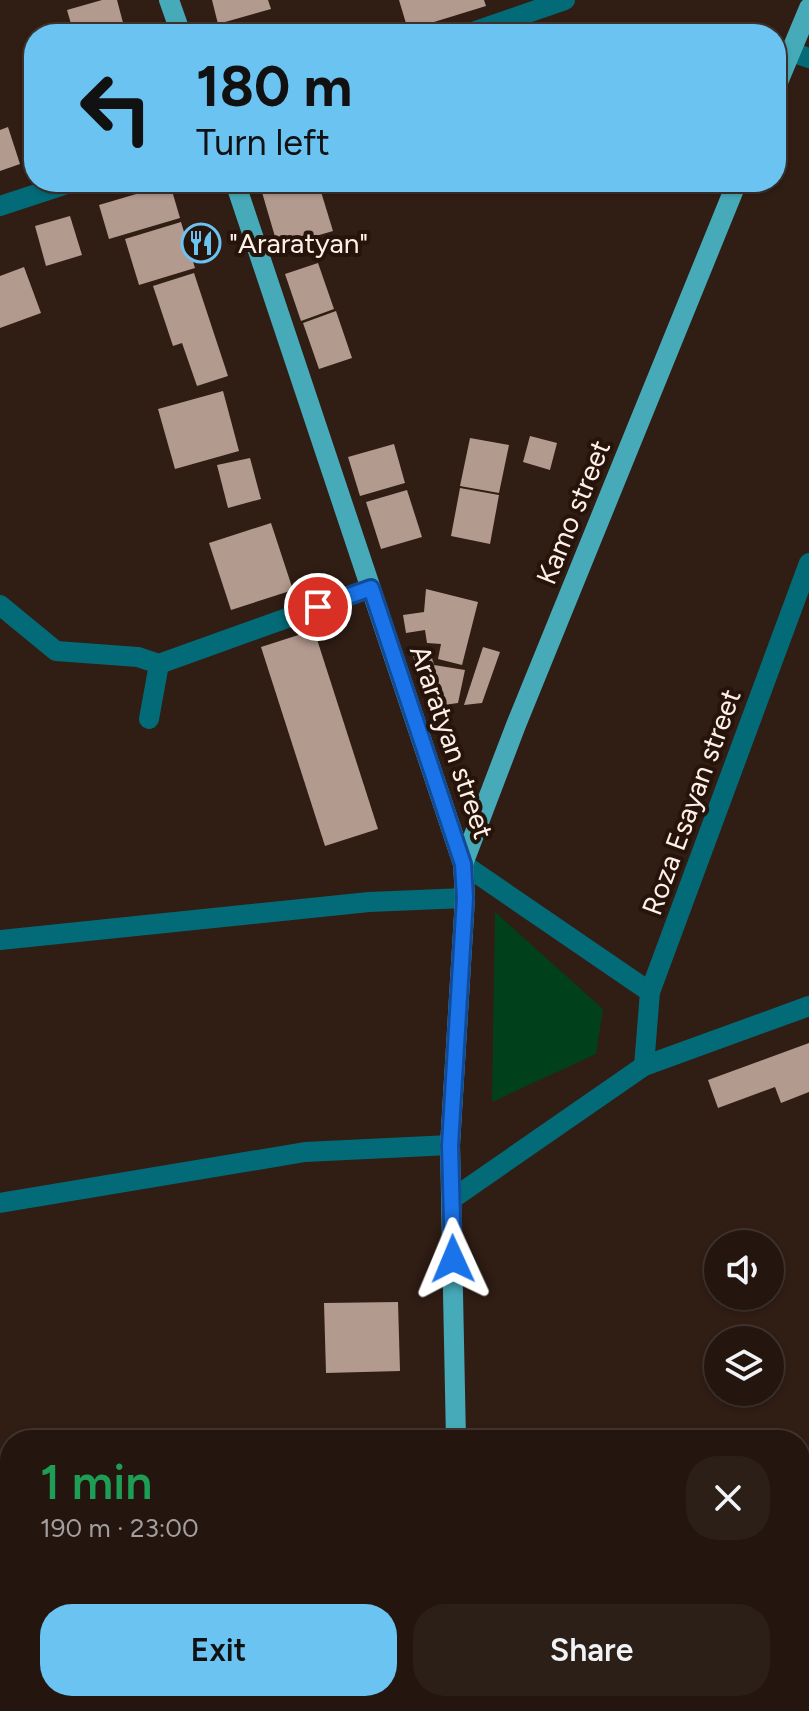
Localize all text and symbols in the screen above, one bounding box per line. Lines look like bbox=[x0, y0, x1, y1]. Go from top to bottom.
text: 180 m bbox=[196, 53, 352, 120]
icon: left bbox=[64, 56, 168, 160]
text: Turn left bbox=[196, 121, 330, 164]
restaurant icon: "Araratyan" bbox=[180, 222, 222, 264]
place label: "Araratyan" bbox=[229, 226, 368, 260]
street label: Kamo street bbox=[529, 435, 617, 589]
pin bbox=[284, 573, 352, 641]
icon: arrive bbox=[296, 585, 340, 629]
street label: Araratyan street bbox=[403, 641, 501, 843]
street label: Roza Esayan street bbox=[634, 684, 748, 920]
position arrow bbox=[411, 1217, 495, 1301]
map controls bbox=[704, 1230, 784, 1406]
button: sound bbox=[704, 1230, 784, 1310]
button: layers bbox=[704, 1326, 784, 1406]
text: 1 min bbox=[40, 1453, 152, 1511]
button: close bbox=[686, 1456, 770, 1540]
text: 190 m · 23:00 bbox=[40, 1512, 199, 1544]
button: Exit bbox=[40, 1604, 397, 1696]
button: Share bbox=[413, 1604, 770, 1696]

